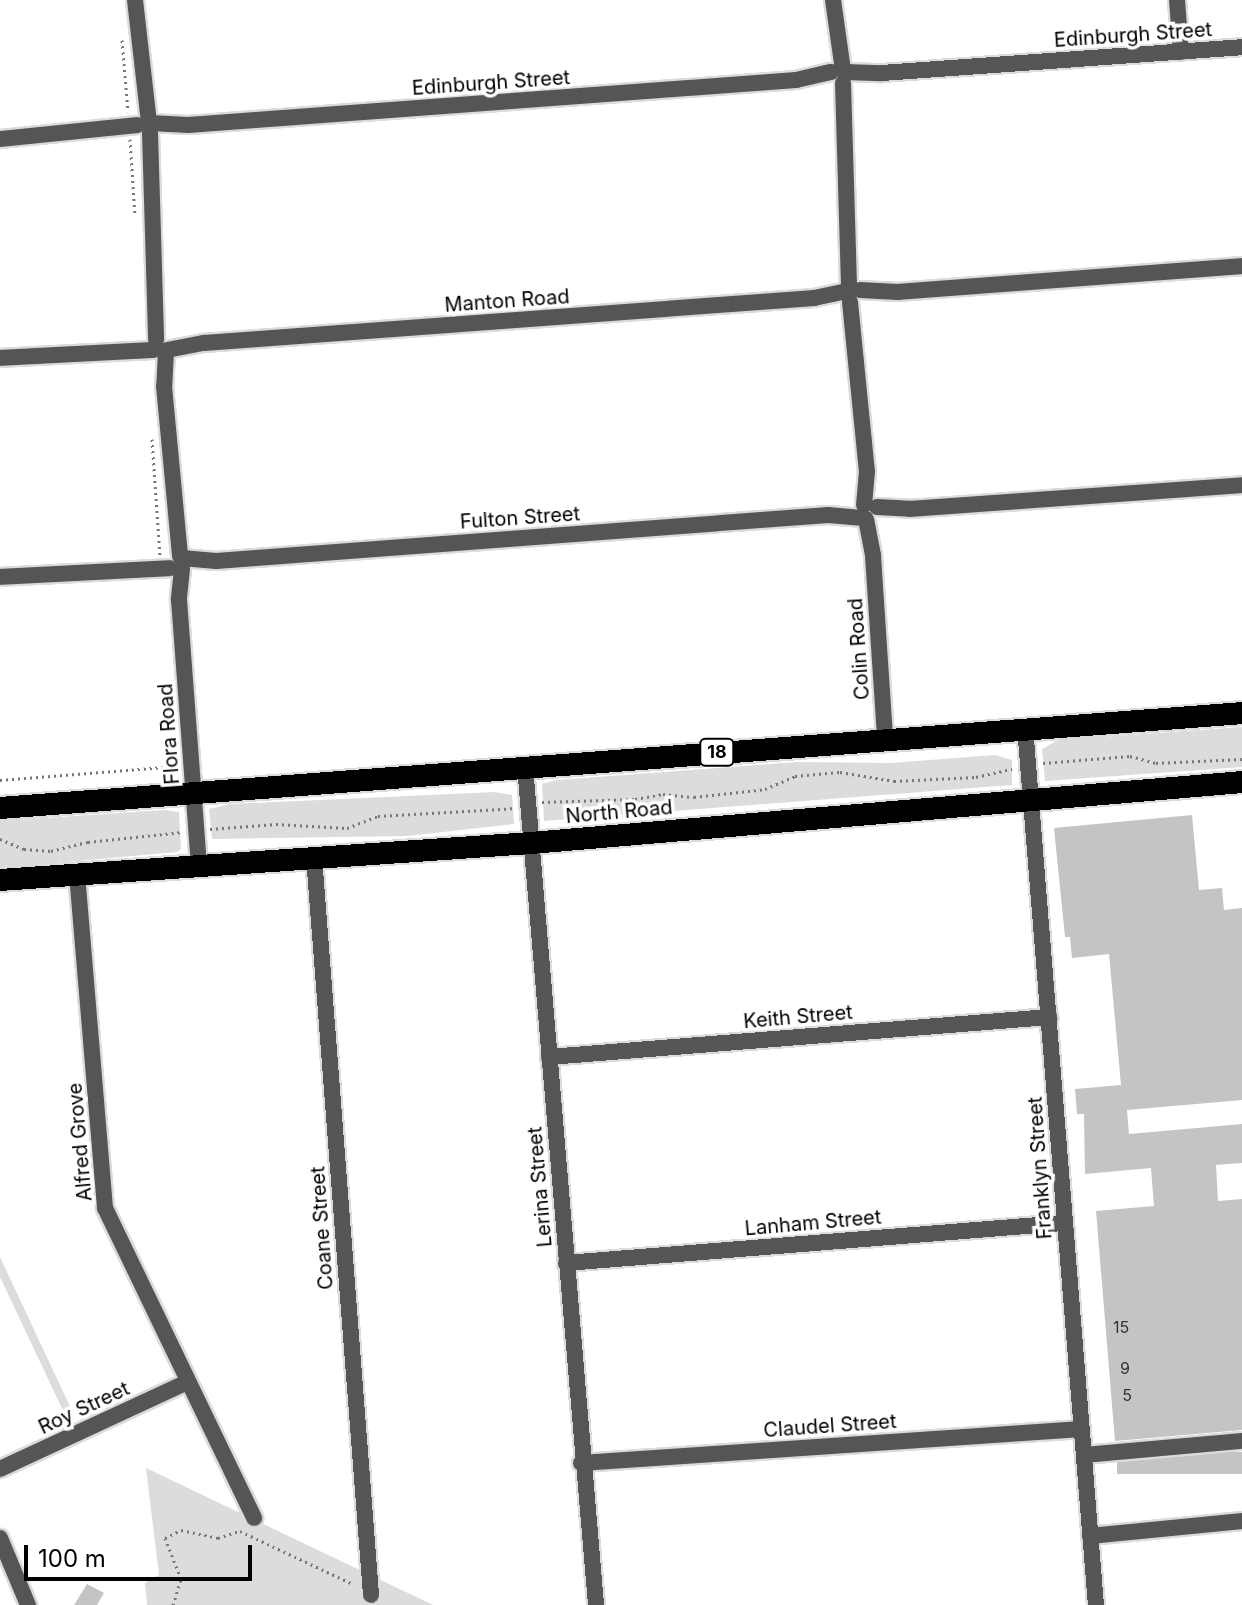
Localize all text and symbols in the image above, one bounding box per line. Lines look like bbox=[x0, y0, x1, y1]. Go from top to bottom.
street label: Edinburgh Street bbox=[1053, 18, 1213, 52]
street label: Edinburgh Street bbox=[411, 66, 571, 100]
street label: Manton Road bbox=[444, 285, 570, 317]
street label: Fulton Street bbox=[459, 502, 581, 534]
street label: Colin Road bbox=[843, 597, 875, 701]
street label: Flora Road bbox=[153, 683, 185, 785]
road number: 18 bbox=[699, 738, 735, 766]
street label: North Road bbox=[565, 795, 673, 829]
street label: Keith Street bbox=[742, 1000, 854, 1034]
street label: Alfred Grove bbox=[63, 1082, 97, 1202]
street label: Franklyn Street bbox=[1023, 1096, 1057, 1240]
street label: Lerina Street bbox=[523, 1126, 557, 1248]
street label: Coane Street bbox=[306, 1166, 338, 1290]
street label: Lanham Street bbox=[744, 1205, 882, 1241]
house number: 15 bbox=[1113, 1317, 1129, 1337]
house number: 9 bbox=[1120, 1358, 1130, 1378]
street label: Roy Street bbox=[35, 1377, 133, 1439]
house number: 5 bbox=[1122, 1385, 1132, 1405]
street label: Claudel Street bbox=[763, 1409, 897, 1443]
scale bar bbox=[28, 1529, 256, 1579]
text: 100 m bbox=[38, 1544, 106, 1573]

